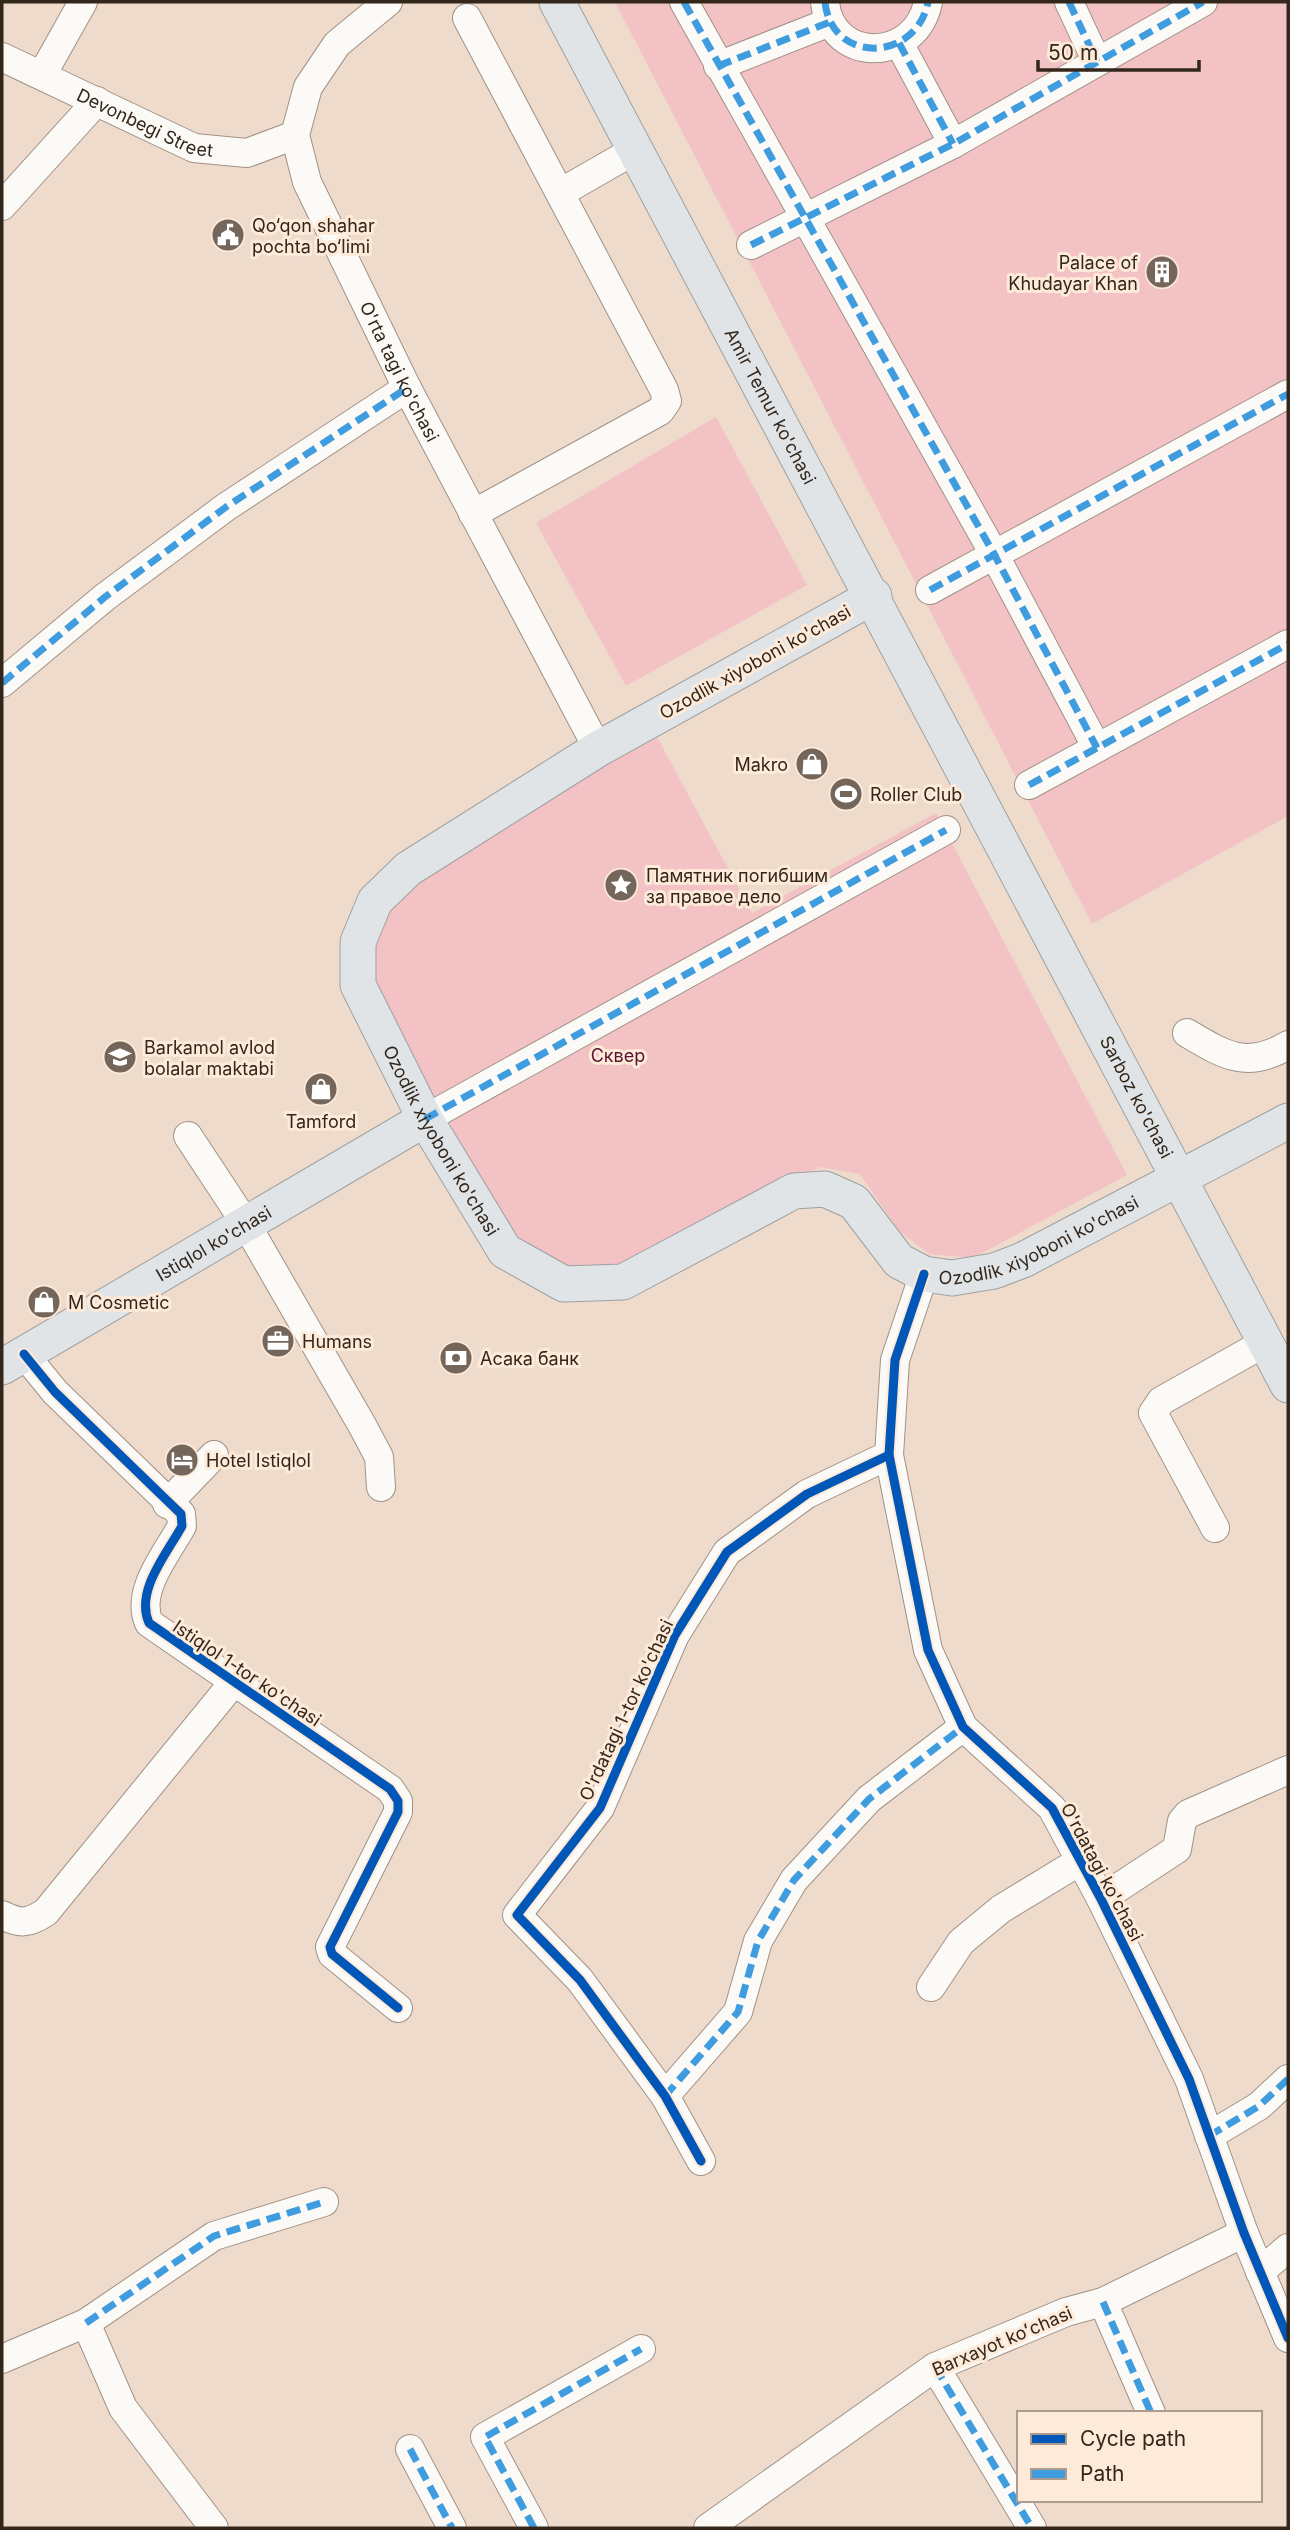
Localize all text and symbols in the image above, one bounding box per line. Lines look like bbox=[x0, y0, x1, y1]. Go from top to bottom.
scale bar bbox=[1038, 28, 1199, 72]
text: 50 m bbox=[1048, 40, 1098, 65]
street label: Devonbegi Street bbox=[74, 84, 214, 160]
place label: Qo‘qon shahar pochta bo‘limi bbox=[252, 215, 375, 257]
public building icon: Qo‘qon shahar pochta bo‘limi bbox=[209, 216, 247, 254]
place label: Palace of Khudayar Khan bbox=[1008, 252, 1138, 294]
building icon: Palace of Khudayar Khan bbox=[1143, 253, 1181, 291]
street label: O'rta tagi ko'chasi bbox=[356, 298, 444, 445]
street label: Amir Temur ko'chasi bbox=[721, 324, 821, 487]
street label: Ozodlik xiyoboni ko'chasi bbox=[656, 601, 854, 723]
shop icon: Makro bbox=[793, 745, 831, 783]
place label: Makro bbox=[734, 754, 788, 775]
sports icon: Roller Club bbox=[827, 775, 865, 813]
place label: Roller Club bbox=[870, 784, 962, 805]
place label: Памятник погибшим за правое дело bbox=[646, 865, 828, 907]
place icon: Памятник погибшим за правое дело bbox=[602, 866, 640, 904]
street label: Sarboz ko'chasi bbox=[1096, 1032, 1178, 1162]
place label: Barkamol avlod bolalar maktabi bbox=[144, 1037, 275, 1079]
school or university icon: Barkamol avlod bolalar maktabi bbox=[101, 1038, 139, 1076]
street label: Ozodlik xiyoboni ko'chasi bbox=[379, 1042, 504, 1239]
park label: Сквер bbox=[591, 1045, 645, 1066]
shop icon: Tamford bbox=[302, 1070, 340, 1108]
place label: Tamford bbox=[286, 1111, 356, 1132]
street label: Ozodlik xiyoboni ko'chasi bbox=[937, 1191, 1142, 1288]
street label: Istiqlol ko'chasi bbox=[152, 1201, 275, 1285]
shop icon: M Cosmetic bbox=[25, 1283, 63, 1321]
place label: M Cosmetic bbox=[68, 1292, 170, 1313]
office icon: Humans bbox=[259, 1322, 297, 1360]
place label: Humans bbox=[302, 1331, 372, 1352]
bank icon: Асака банк bbox=[437, 1339, 475, 1377]
place label: Асака банк bbox=[480, 1348, 579, 1369]
hotel icon: Hotel Istiqlol bbox=[163, 1441, 201, 1479]
place label: Hotel Istiqlol bbox=[206, 1450, 311, 1471]
street label: Istiqlol 1-tor ko'chasi bbox=[169, 1616, 325, 1730]
street label: O'rdatagi 1-tor ko'chasi bbox=[575, 1616, 677, 1804]
street label: O'rdatagi ko'chasi bbox=[1057, 1799, 1147, 1945]
street label: Barxayot koʻchasi bbox=[929, 2302, 1075, 2380]
legend bbox=[1017, 2411, 1262, 2502]
text: Cycle path bbox=[1080, 2426, 1186, 2451]
text: Path bbox=[1080, 2461, 1125, 2486]

